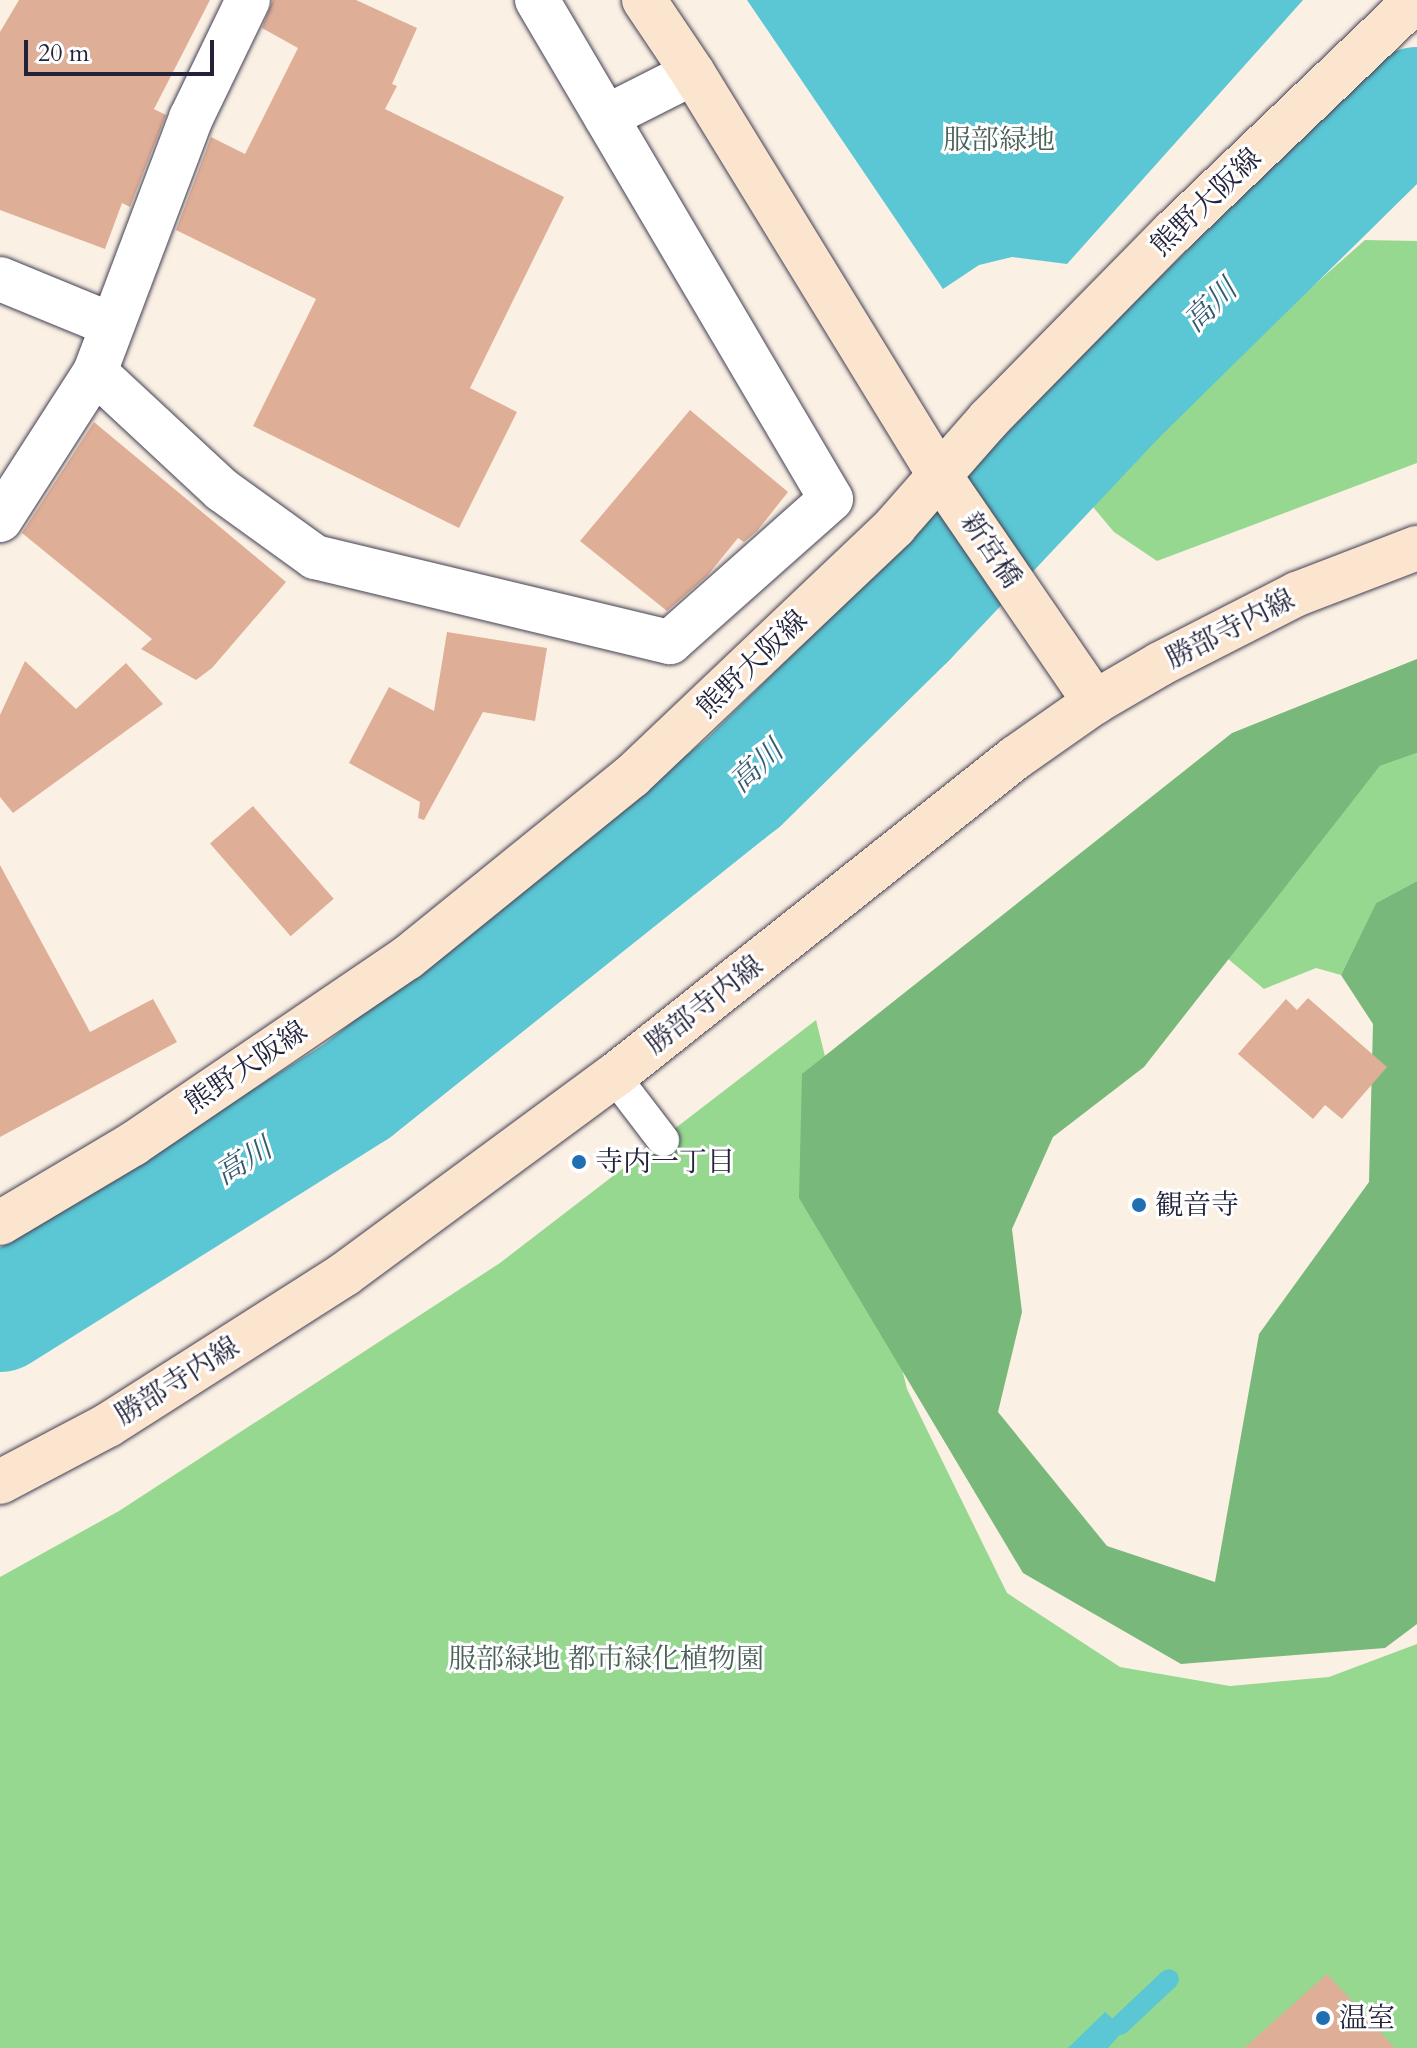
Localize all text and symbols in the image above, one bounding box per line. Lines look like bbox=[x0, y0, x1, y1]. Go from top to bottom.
scale bar bbox=[28, 24, 218, 74]
text: 20 m bbox=[38, 37, 89, 70]
park label: 服部緑地 bbox=[943, 123, 1055, 157]
street label: 熊野大阪線 bbox=[1144, 141, 1268, 263]
water label: 高川 bbox=[1177, 272, 1245, 340]
street label: 新宮橋 bbox=[954, 506, 1028, 594]
street label: 勝部寺内線 bbox=[1160, 582, 1300, 676]
street label: 熊野大阪線 bbox=[690, 603, 814, 725]
water label: 高川 bbox=[723, 733, 791, 801]
street label: 勝部寺内線 bbox=[638, 949, 770, 1061]
street label: 熊野大阪線 bbox=[179, 1014, 313, 1120]
water label: 高川 bbox=[209, 1131, 279, 1193]
place label: 寺内一丁目 bbox=[595, 1145, 735, 1179]
marker: 寺内一丁目 bbox=[570, 1153, 588, 1171]
place label: 観音寺 bbox=[1155, 1188, 1239, 1222]
marker: 観音寺 bbox=[1130, 1196, 1148, 1214]
street label: 勝部寺内線 bbox=[109, 1330, 245, 1432]
park label: 服部緑地 都市緑化植物園 bbox=[448, 1642, 764, 1676]
place label: 温室 bbox=[1339, 2001, 1395, 2035]
marker: 温室 bbox=[1314, 2009, 1332, 2027]

